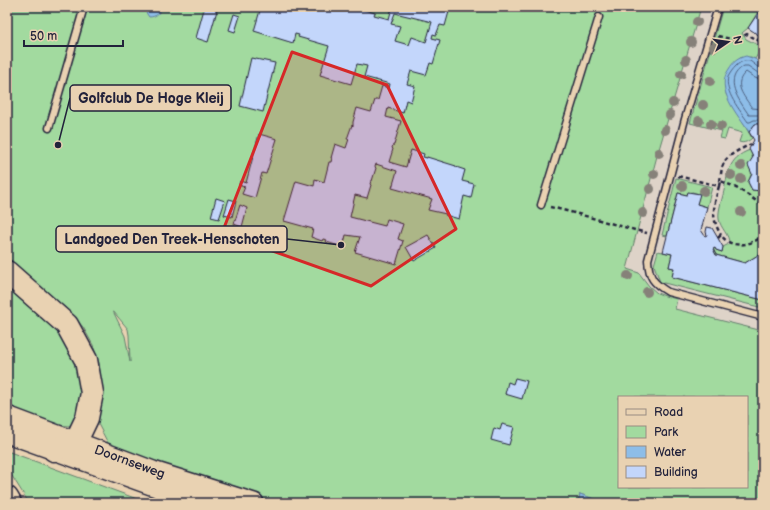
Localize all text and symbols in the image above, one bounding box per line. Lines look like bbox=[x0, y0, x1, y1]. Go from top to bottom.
scale bar bbox=[24, 22, 123, 48]
north arrow bbox=[708, 22, 748, 62]
text: 50 m bbox=[30, 29, 57, 44]
text: N bbox=[730, 34, 745, 45]
callout: Golfclub De Hoge Kleij bbox=[70, 85, 231, 111]
text: Golfclub De Hoge Kleij bbox=[78, 90, 224, 107]
callout: Landgoed Den Treek-Henschoten bbox=[56, 226, 287, 252]
text: Landgoed Den Treek-Henschoten bbox=[64, 231, 280, 248]
legend bbox=[618, 396, 748, 488]
text: Road bbox=[654, 405, 683, 420]
text: Park bbox=[654, 425, 678, 440]
street label: Doornseweg bbox=[92, 442, 167, 482]
text: Water bbox=[654, 445, 686, 460]
text: Building bbox=[654, 465, 698, 480]

